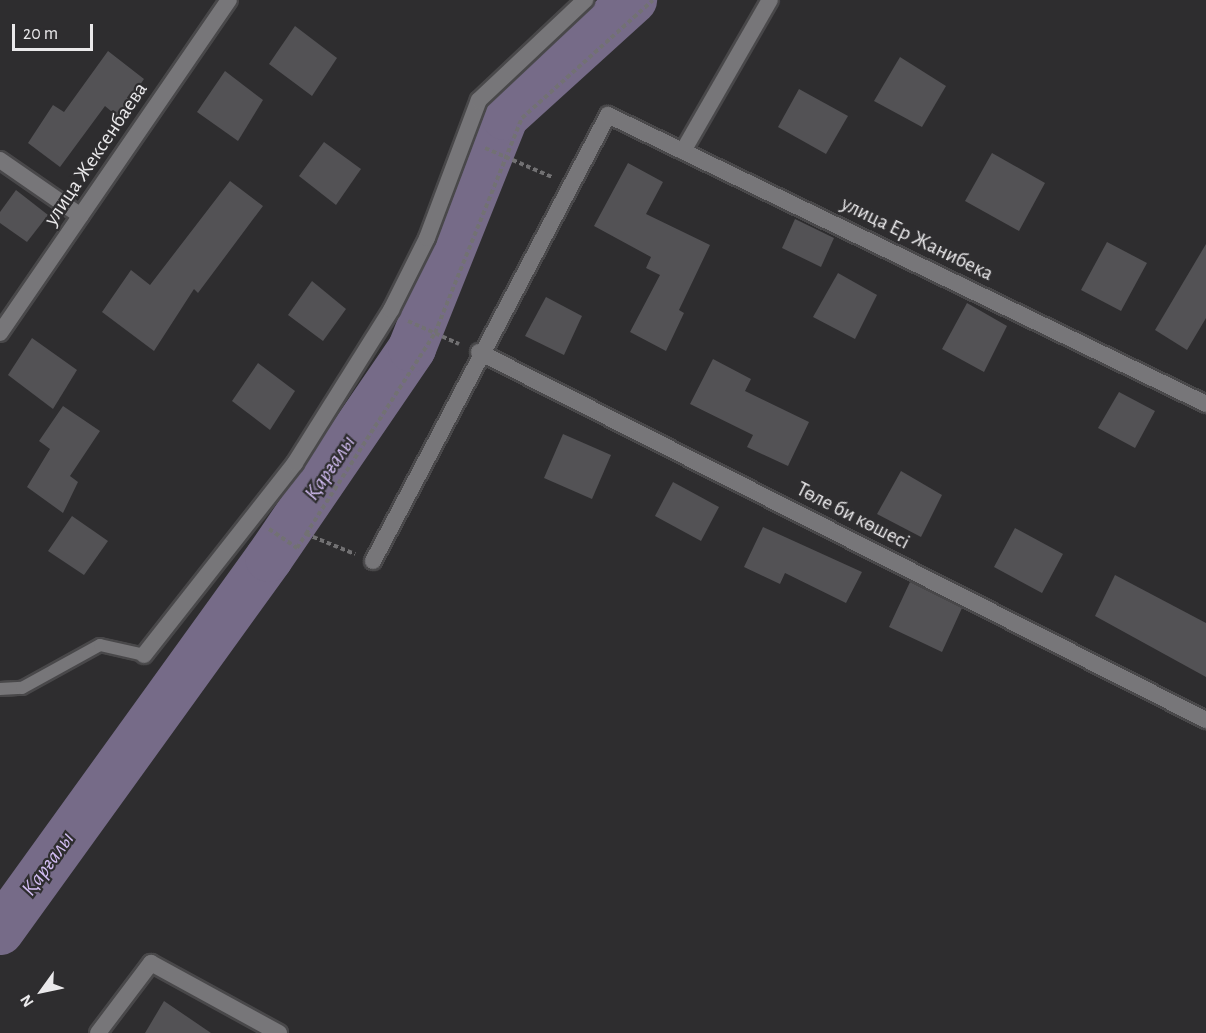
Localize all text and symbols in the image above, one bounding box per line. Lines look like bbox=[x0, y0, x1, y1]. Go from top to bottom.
scale bar bbox=[15, 12, 96, 50]
text: 20 m bbox=[23, 25, 58, 43]
street label: улица Жексенбаева bbox=[39, 78, 153, 230]
street label: улица Ер Жанибека bbox=[837, 191, 997, 287]
water label: Қарғалы bbox=[299, 430, 361, 506]
street label: Төле би көшесі bbox=[792, 477, 914, 555]
water label: Қарғалы bbox=[16, 827, 80, 901]
north arrow bbox=[12, 961, 72, 1021]
text: N bbox=[17, 992, 37, 1010]

